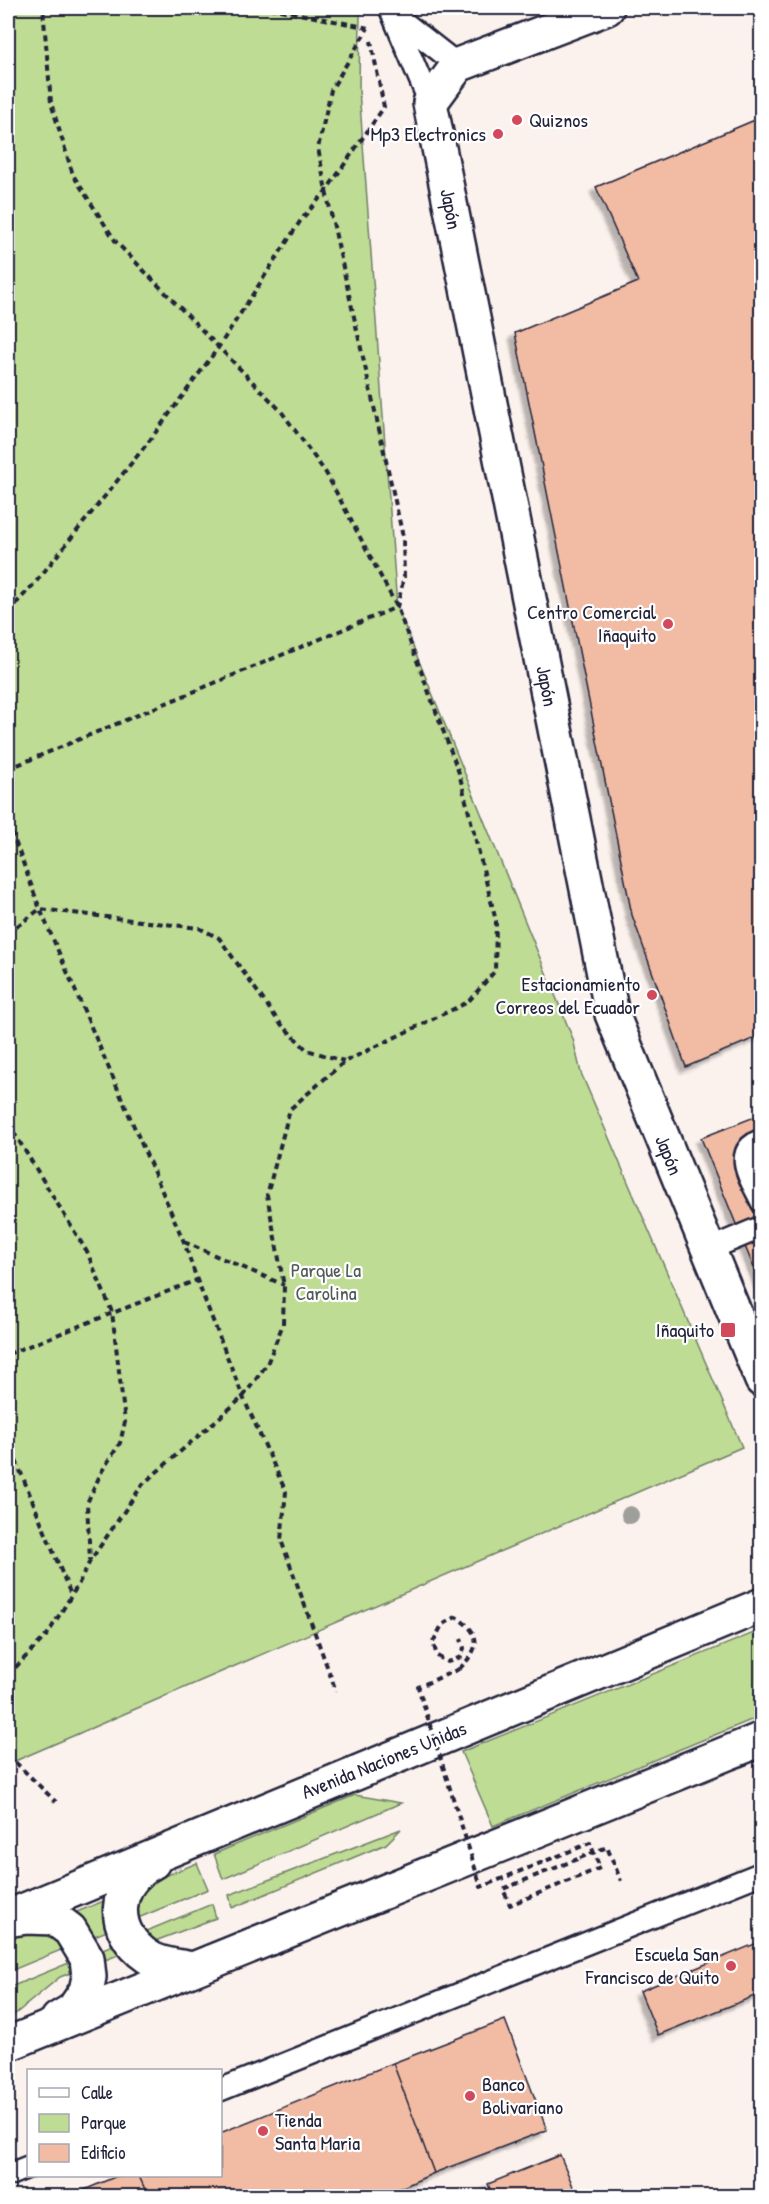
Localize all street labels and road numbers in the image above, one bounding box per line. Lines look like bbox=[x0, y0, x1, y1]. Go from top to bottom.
street label: Japón bbox=[434, 186, 469, 232]
street label: Japón bbox=[530, 663, 565, 709]
street label: Japón bbox=[649, 1131, 690, 1179]
street label: Avenida Naciones Unidas bbox=[297, 1714, 470, 1805]

